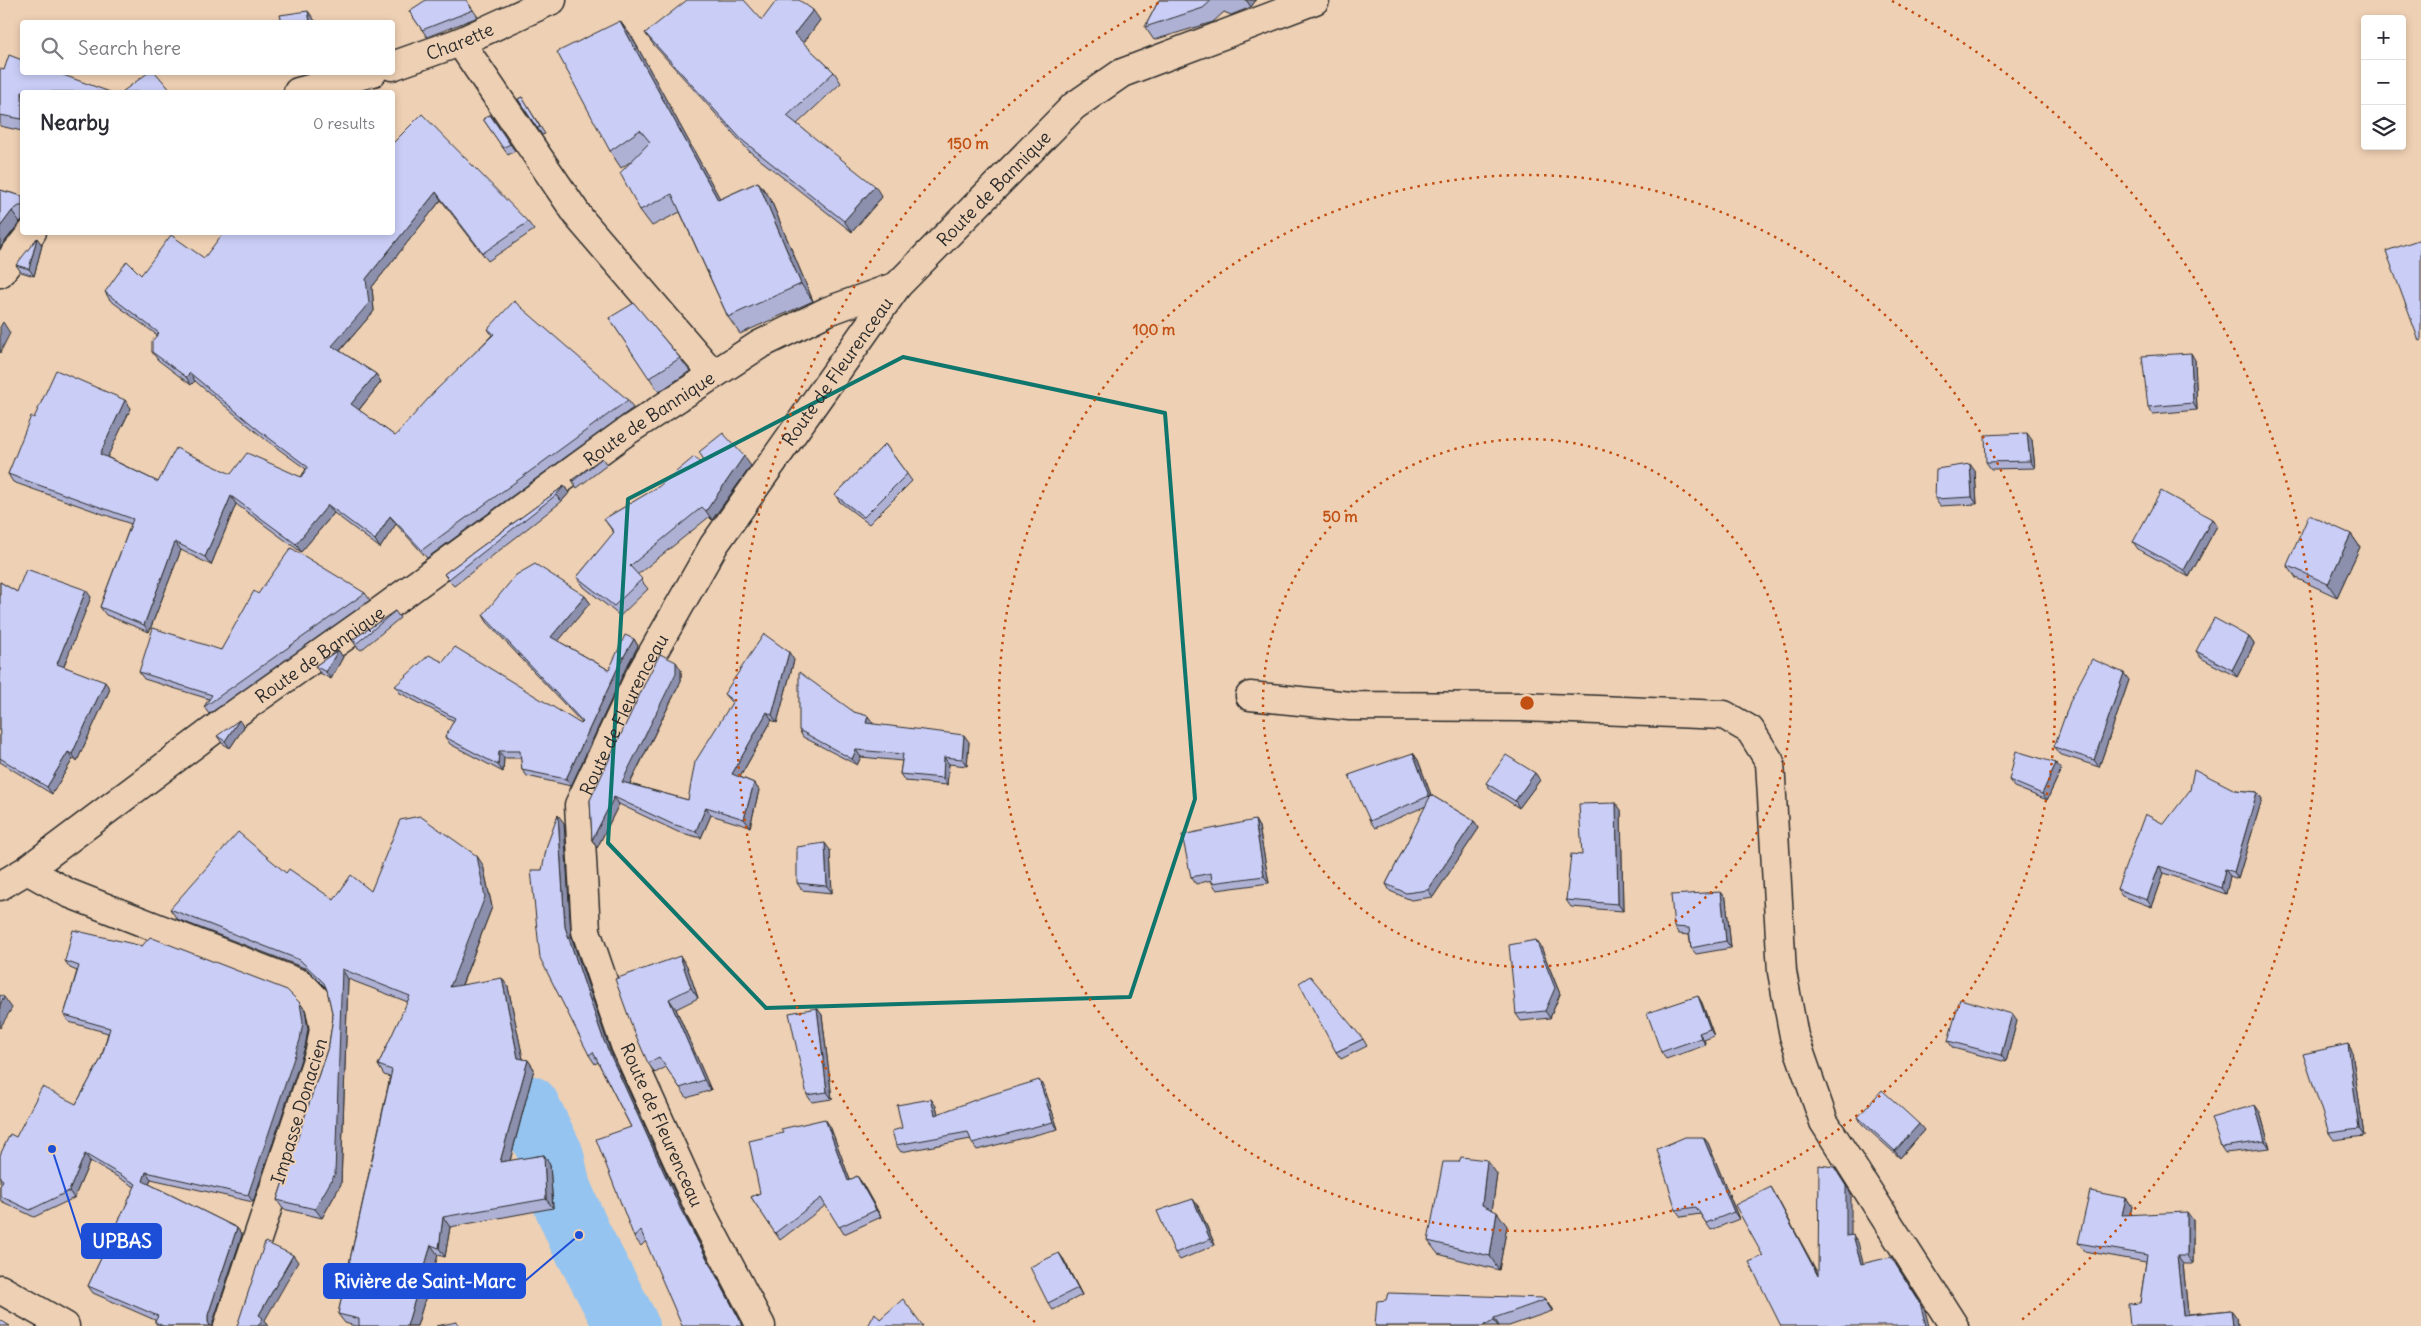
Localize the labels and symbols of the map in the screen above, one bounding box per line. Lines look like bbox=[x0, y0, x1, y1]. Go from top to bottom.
street label: Charette bbox=[423, 17, 497, 65]
street label: Route de Bannique bbox=[931, 125, 1055, 251]
text: 150 m bbox=[947, 134, 989, 153]
street label: Route de Fleurenceau bbox=[776, 292, 897, 450]
text: 100 m bbox=[1133, 320, 1175, 339]
street label: Route de Bannique bbox=[579, 366, 719, 471]
text: 50 m bbox=[1322, 507, 1358, 526]
street label: Route de Bannique bbox=[250, 600, 389, 708]
street label: Route de Fleurenceau bbox=[574, 629, 673, 799]
centre of rings bbox=[1518, 694, 1536, 712]
street label: Impasse Donacien bbox=[266, 1035, 332, 1187]
street label: Route de Fleurenceau bbox=[616, 1040, 708, 1210]
callout: UPBAS bbox=[82, 1224, 161, 1258]
text: UPBAS bbox=[92, 1229, 152, 1253]
callout: Rivière de Saint-Marc bbox=[324, 1264, 525, 1298]
text: Rivière de Saint-Marc bbox=[334, 1269, 516, 1293]

